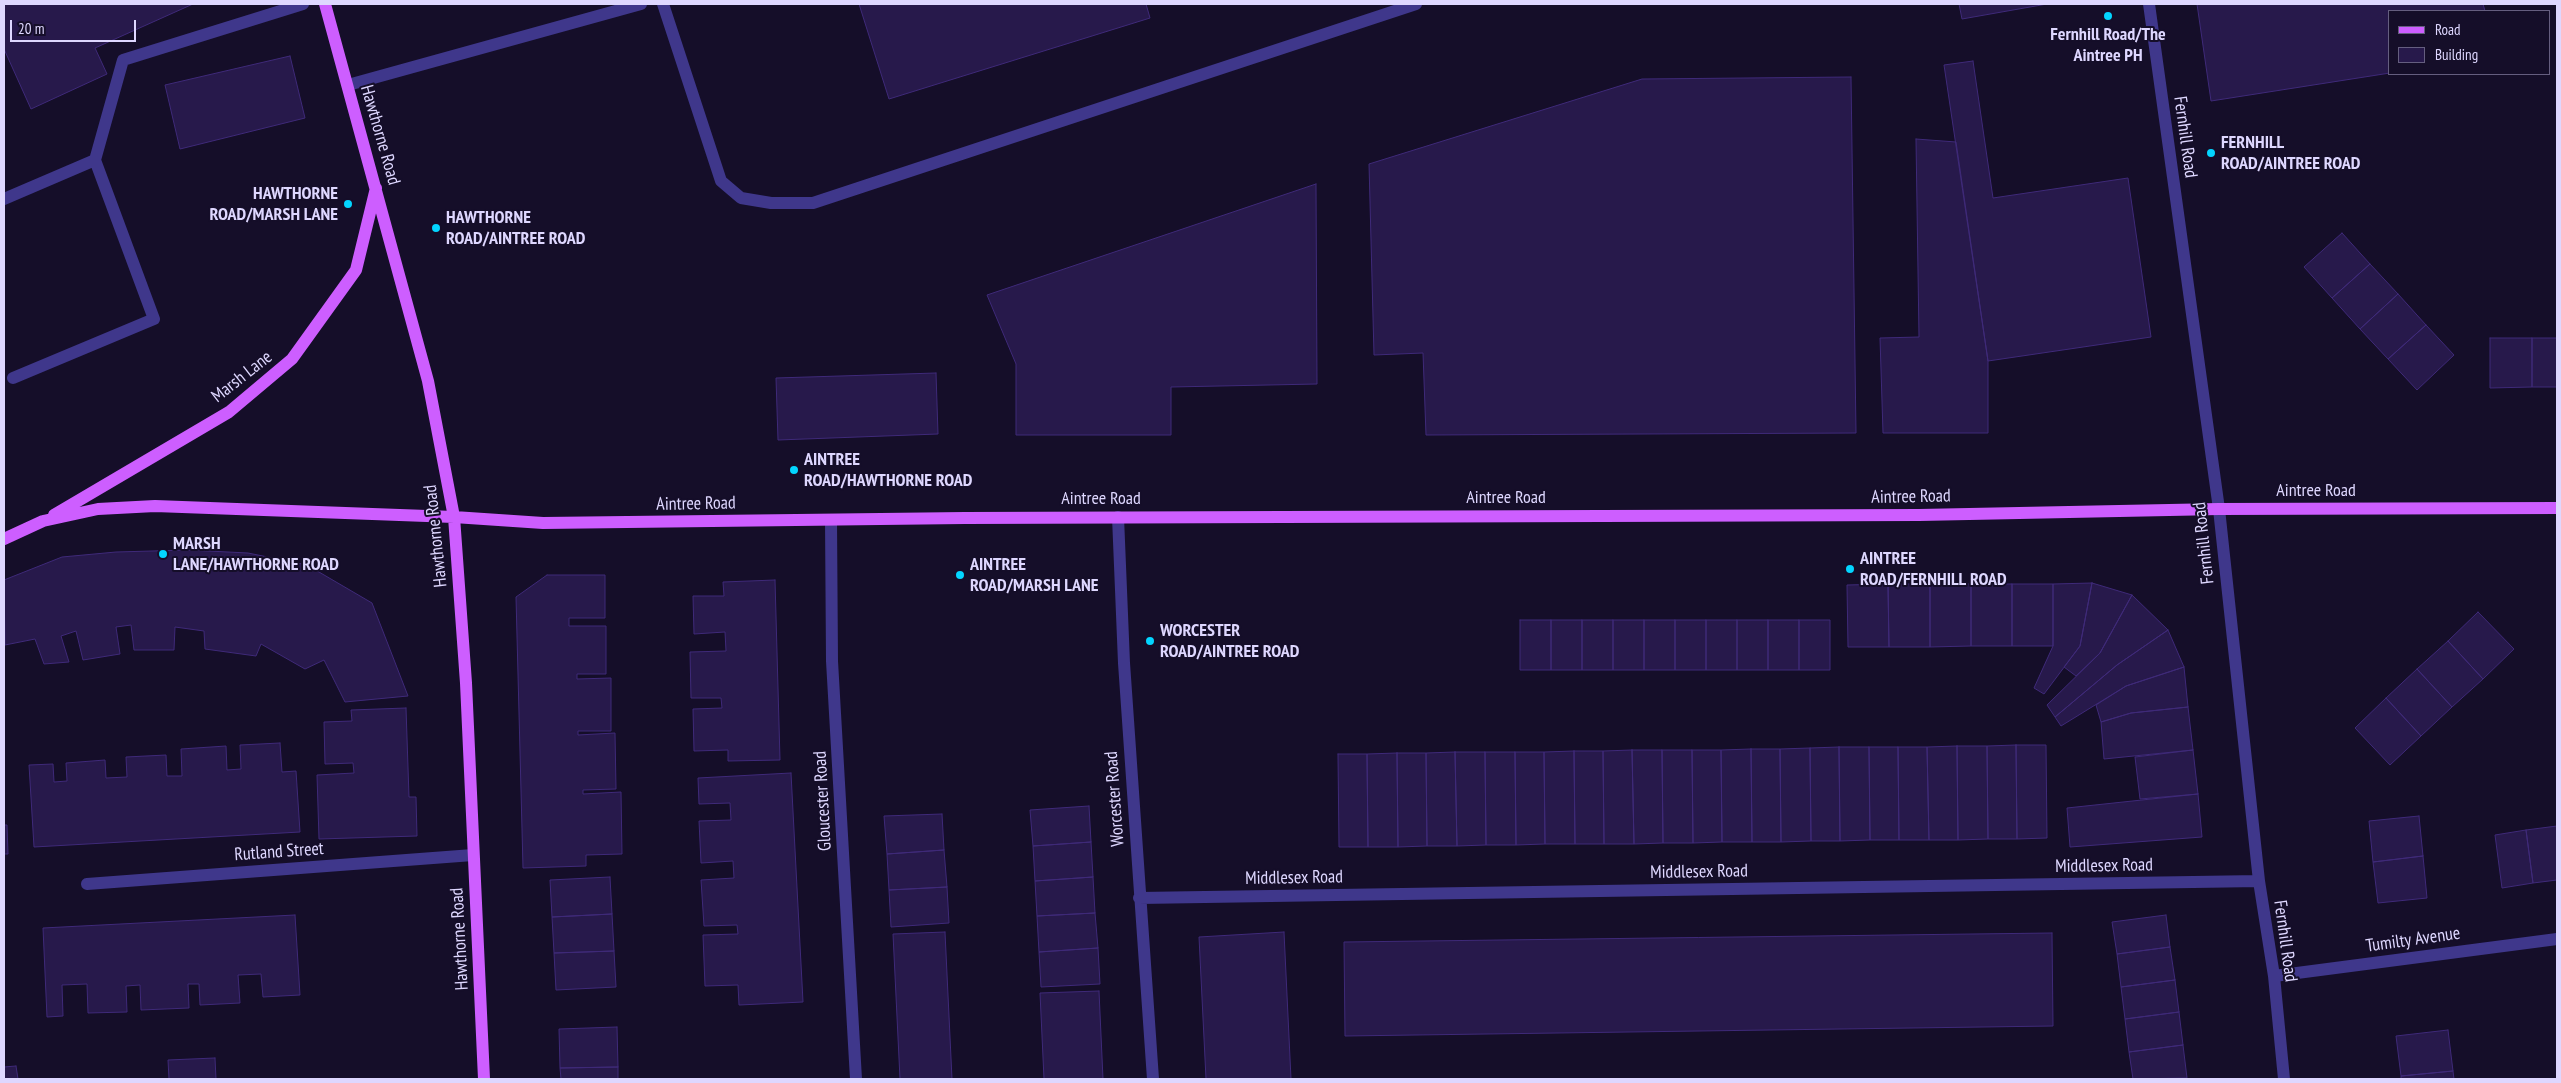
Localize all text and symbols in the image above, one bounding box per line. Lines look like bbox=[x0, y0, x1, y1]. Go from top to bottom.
scale bar bbox=[12, 10, 139, 42]
marker: Fernhill Road/The Aintree PH bbox=[2102, 10, 2114, 22]
legend bbox=[2388, 10, 2551, 75]
text: 20 m bbox=[18, 19, 44, 38]
text: Road bbox=[2435, 20, 2461, 39]
place label: Fernhill Road/The Aintree PH bbox=[2050, 24, 2166, 66]
text: Building bbox=[2435, 45, 2478, 64]
street label: Hawthorne Road bbox=[355, 83, 405, 187]
street label: Fernhill Road bbox=[2169, 95, 2201, 179]
place label: FERNHILL ROAD/AINTREE ROAD bbox=[2221, 132, 2360, 174]
marker: FERNHILL ROAD/AINTREE ROAD bbox=[2205, 147, 2217, 159]
place label: HAWTHORNE ROAD/MARSH LANE bbox=[209, 183, 338, 225]
marker: HAWTHORNE ROAD/MARSH LANE bbox=[342, 198, 354, 210]
place label: HAWTHORNE ROAD/AINTREE ROAD bbox=[446, 207, 585, 250]
marker: HAWTHORNE ROAD/AINTREE ROAD bbox=[430, 222, 442, 234]
street label: Marsh Lane bbox=[207, 347, 277, 407]
place label: AINTREE ROAD/HAWTHORNE ROAD bbox=[804, 449, 972, 492]
marker: AINTREE ROAD/HAWTHORNE ROAD bbox=[788, 464, 800, 476]
street label: Aintree Road bbox=[2276, 480, 2356, 502]
street label: Hawthorne Road bbox=[420, 484, 452, 588]
street label: Aintree Road bbox=[1871, 486, 1951, 508]
street label: Aintree Road bbox=[1466, 487, 1546, 509]
street label: Aintree Road bbox=[1061, 488, 1141, 510]
street label: Aintree Road bbox=[656, 493, 736, 515]
street label: Fernhill Road bbox=[2189, 501, 2219, 585]
place label: MARSH LANE/HAWTHORNE ROAD bbox=[173, 533, 339, 576]
marker: MARSH LANE/HAWTHORNE ROAD bbox=[157, 548, 169, 560]
place label: AINTREE ROAD/FERNHILL ROAD bbox=[1860, 548, 2007, 590]
place label: AINTREE ROAD/MARSH LANE bbox=[970, 554, 1099, 596]
marker: AINTREE ROAD/FERNHILL ROAD bbox=[1844, 563, 1856, 575]
marker: AINTREE ROAD/MARSH LANE bbox=[954, 569, 966, 581]
place label: WORCESTER ROAD/AINTREE ROAD bbox=[1160, 620, 1299, 662]
marker: WORCESTER ROAD/AINTREE ROAD bbox=[1144, 635, 1156, 647]
street label: Gloucester Road bbox=[810, 751, 836, 851]
street label: Worcester Road bbox=[1101, 751, 1129, 847]
street label: Rutland Street bbox=[234, 838, 324, 866]
street label: Middlesex Road bbox=[2055, 854, 2153, 878]
street label: Middlesex Road bbox=[1650, 860, 1748, 884]
street label: Middlesex Road bbox=[1245, 866, 1343, 890]
street label: Hawthorne Road bbox=[447, 887, 473, 991]
street label: Fernhill Road bbox=[2269, 899, 2301, 983]
street label: Tumilty Avenue bbox=[2364, 923, 2462, 957]

